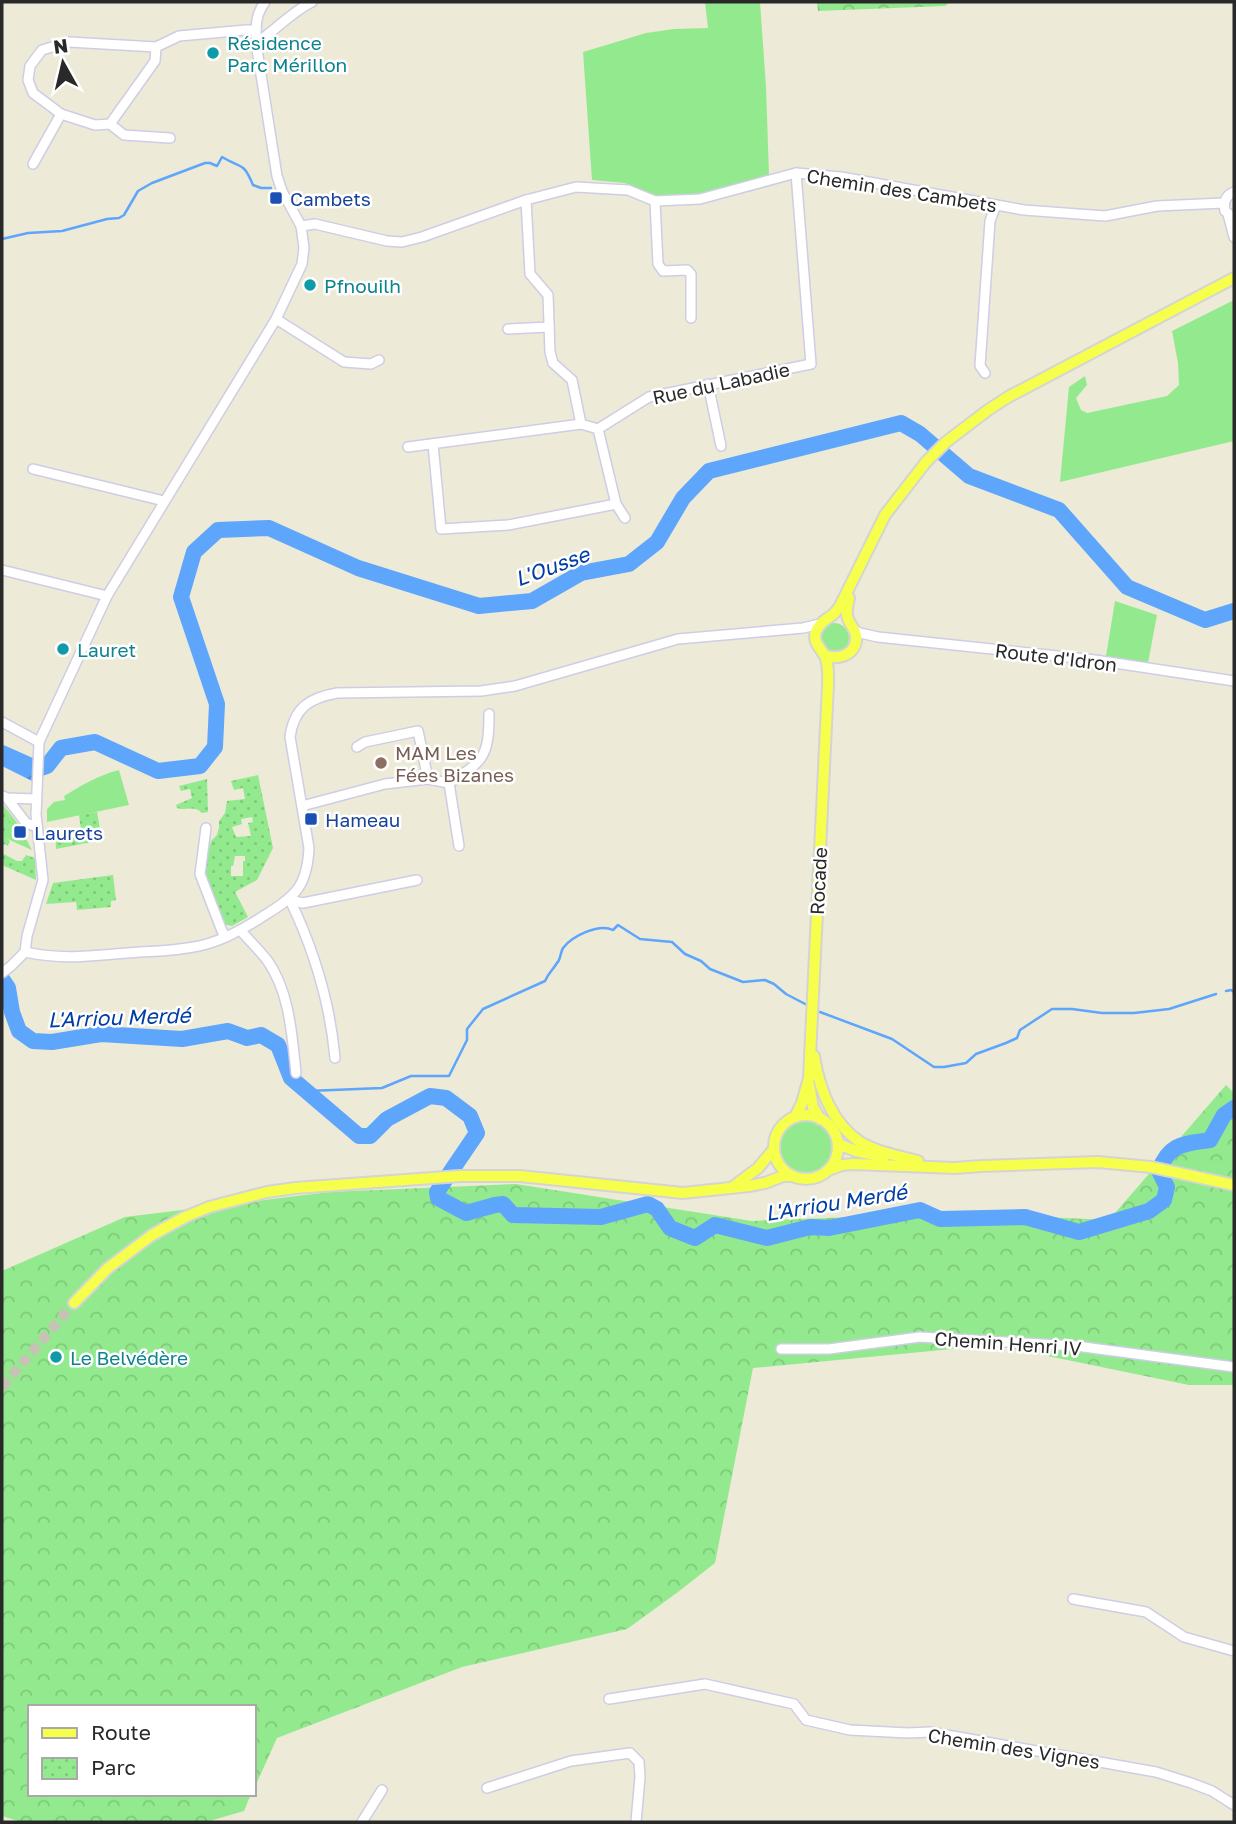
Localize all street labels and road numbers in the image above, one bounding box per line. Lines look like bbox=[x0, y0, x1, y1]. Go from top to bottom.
street label: Chemin des Cambets bbox=[805, 164, 999, 216]
street label: Rue du Labadie bbox=[650, 357, 792, 409]
street label: Route d'Idron bbox=[994, 638, 1118, 676]
street label: Rocade bbox=[805, 846, 831, 916]
street label: Chemin Henri IV bbox=[934, 1326, 1082, 1360]
street label: Chemin des Vignes bbox=[926, 1723, 1102, 1773]

